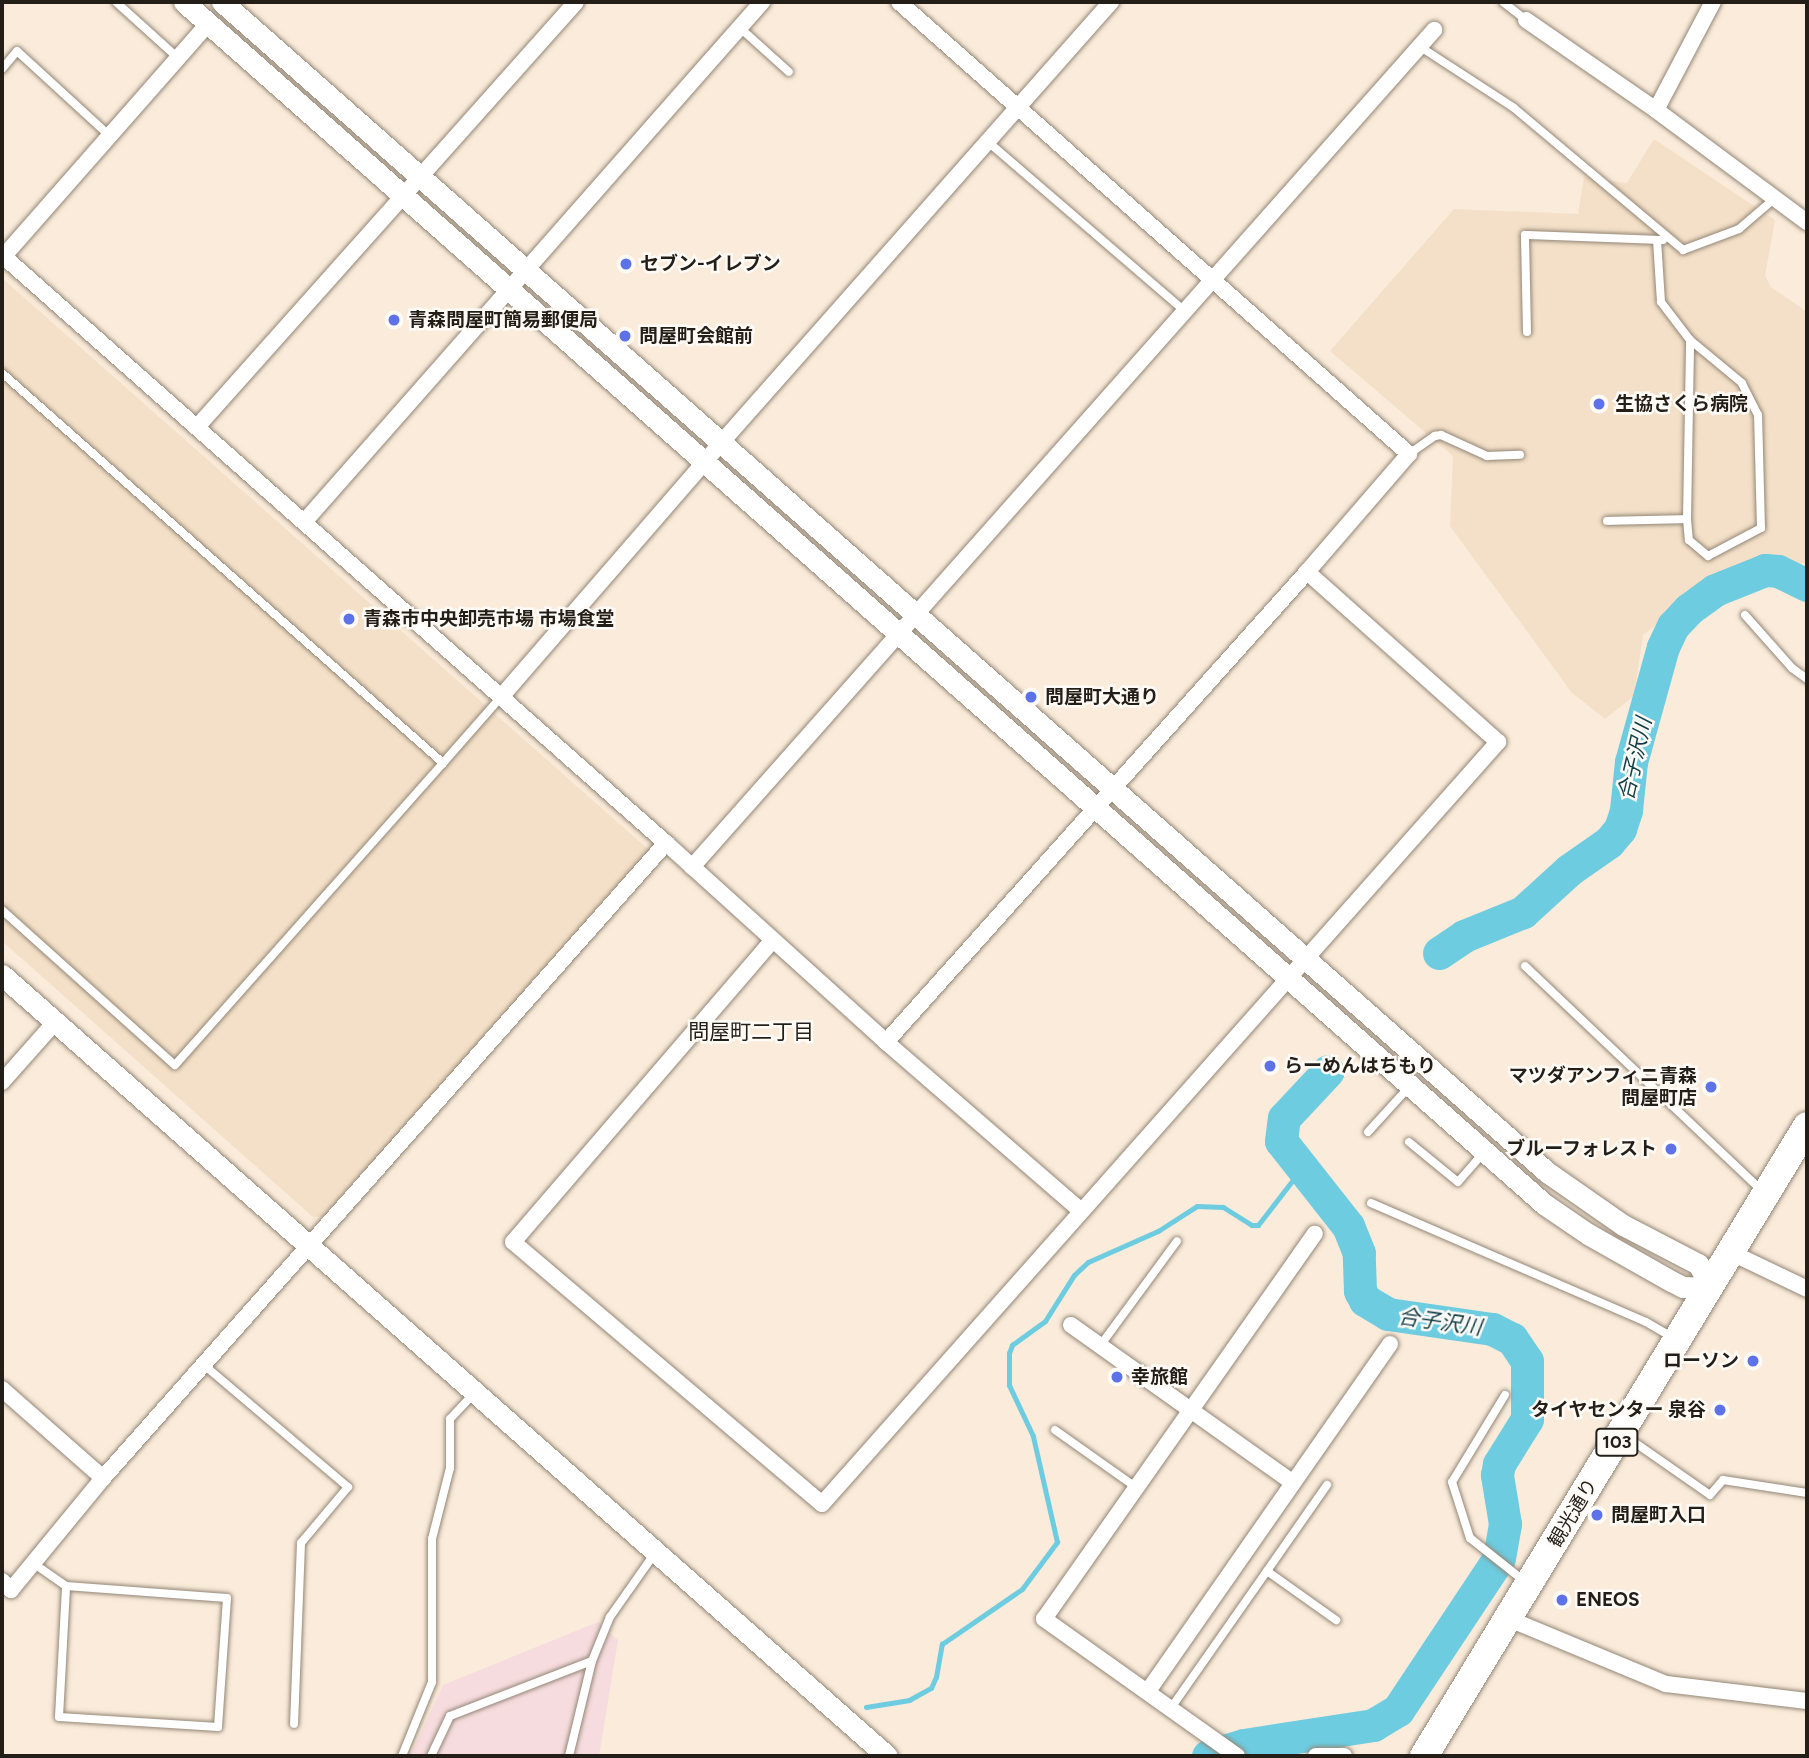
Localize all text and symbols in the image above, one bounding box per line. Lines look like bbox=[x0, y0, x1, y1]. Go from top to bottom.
place label: セブン-イレブン bbox=[640, 253, 781, 275]
marker: セブン-イレブン bbox=[618, 256, 634, 272]
place label: 青森問屋町簡易郵便局 bbox=[408, 309, 598, 331]
marker: 青森問屋町簡易郵便局 bbox=[386, 312, 402, 328]
place label: 問屋町会館前 bbox=[639, 325, 753, 347]
marker: 問屋町会館前 bbox=[617, 328, 633, 344]
place label: 生協さくら病院 bbox=[1615, 393, 1748, 415]
marker: 生協さくら病院 bbox=[1589, 394, 1609, 414]
place label: 青森市中央卸売市場 市場食堂 bbox=[363, 608, 615, 630]
marker: 青森市中央卸売市場 市場食堂 bbox=[341, 611, 357, 627]
place label: 問屋町大通り bbox=[1045, 686, 1159, 708]
marker: 問屋町大通り bbox=[1023, 689, 1039, 705]
water label: 合子沢川 bbox=[1613, 715, 1657, 803]
district label: 問屋町二丁目 bbox=[688, 1019, 814, 1045]
place label: らーめんはちもり bbox=[1284, 1055, 1436, 1077]
marker: らーめんはちもり bbox=[1262, 1058, 1278, 1074]
place label: マツダアンフィニ青森 問屋町店 bbox=[1507, 1065, 1697, 1109]
marker: マツダアンフィニ青森 問屋町店 bbox=[1703, 1079, 1719, 1095]
place label: ブルーフォレスト bbox=[1505, 1138, 1657, 1160]
marker: ブルーフォレスト bbox=[1663, 1141, 1679, 1157]
water label: 合子沢川 bbox=[1397, 1304, 1483, 1340]
place label: ローソン bbox=[1663, 1350, 1739, 1372]
marker: ローソン bbox=[1745, 1353, 1761, 1369]
place label: 幸旅館 bbox=[1131, 1366, 1188, 1388]
marker: 幸旅館 bbox=[1109, 1369, 1125, 1385]
place label: タイヤセンター 泉谷 bbox=[1530, 1399, 1706, 1421]
marker: タイヤセンター 泉谷 bbox=[1712, 1402, 1728, 1418]
road number: 103 bbox=[1594, 1428, 1640, 1456]
street label: 観光通り bbox=[1544, 1475, 1602, 1551]
place label: 問屋町入口 bbox=[1611, 1504, 1706, 1526]
marker: 問屋町入口 bbox=[1589, 1507, 1605, 1523]
place label: ENEOS bbox=[1576, 1589, 1640, 1611]
marker: ENEOS bbox=[1554, 1592, 1570, 1608]

